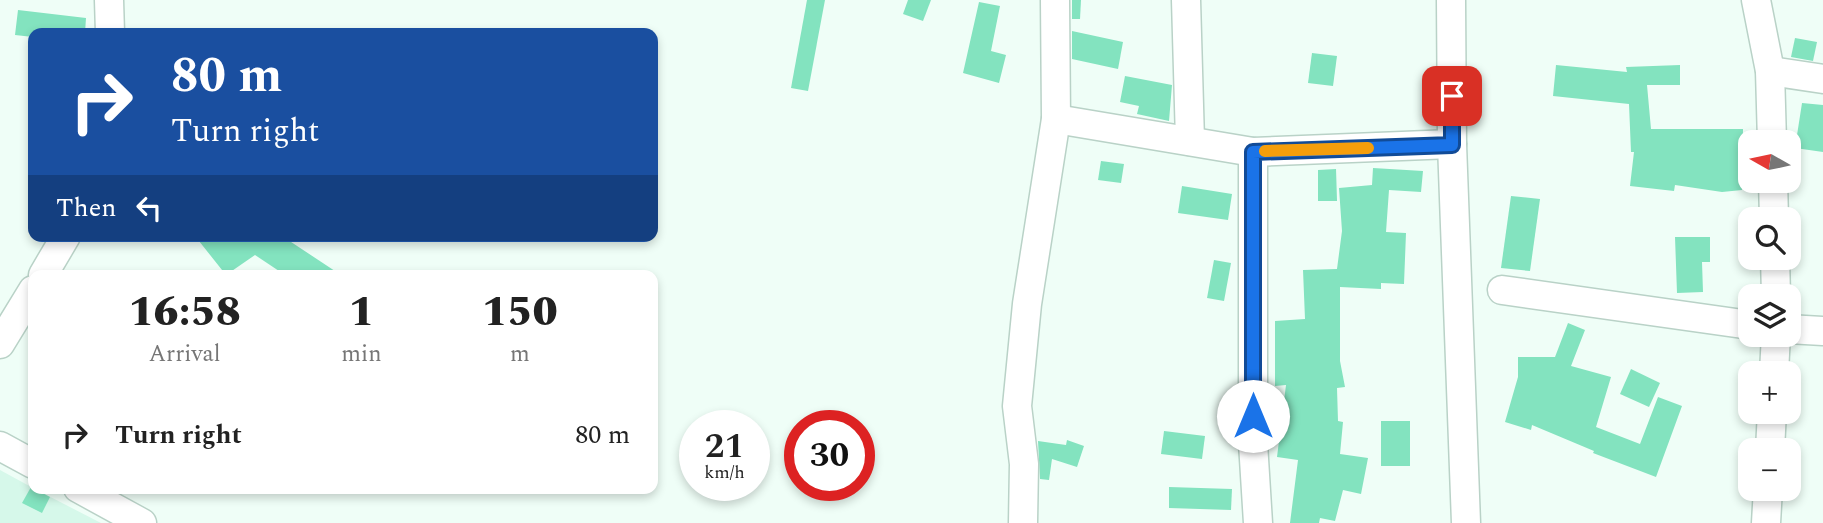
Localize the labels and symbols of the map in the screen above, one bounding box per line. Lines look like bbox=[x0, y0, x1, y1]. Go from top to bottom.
pin bbox=[1422, 66, 1482, 126]
north arrow bbox=[1738, 130, 1801, 192]
position arrow bbox=[1216, 379, 1290, 453]
speed limit sign: 30 bbox=[784, 410, 875, 501]

